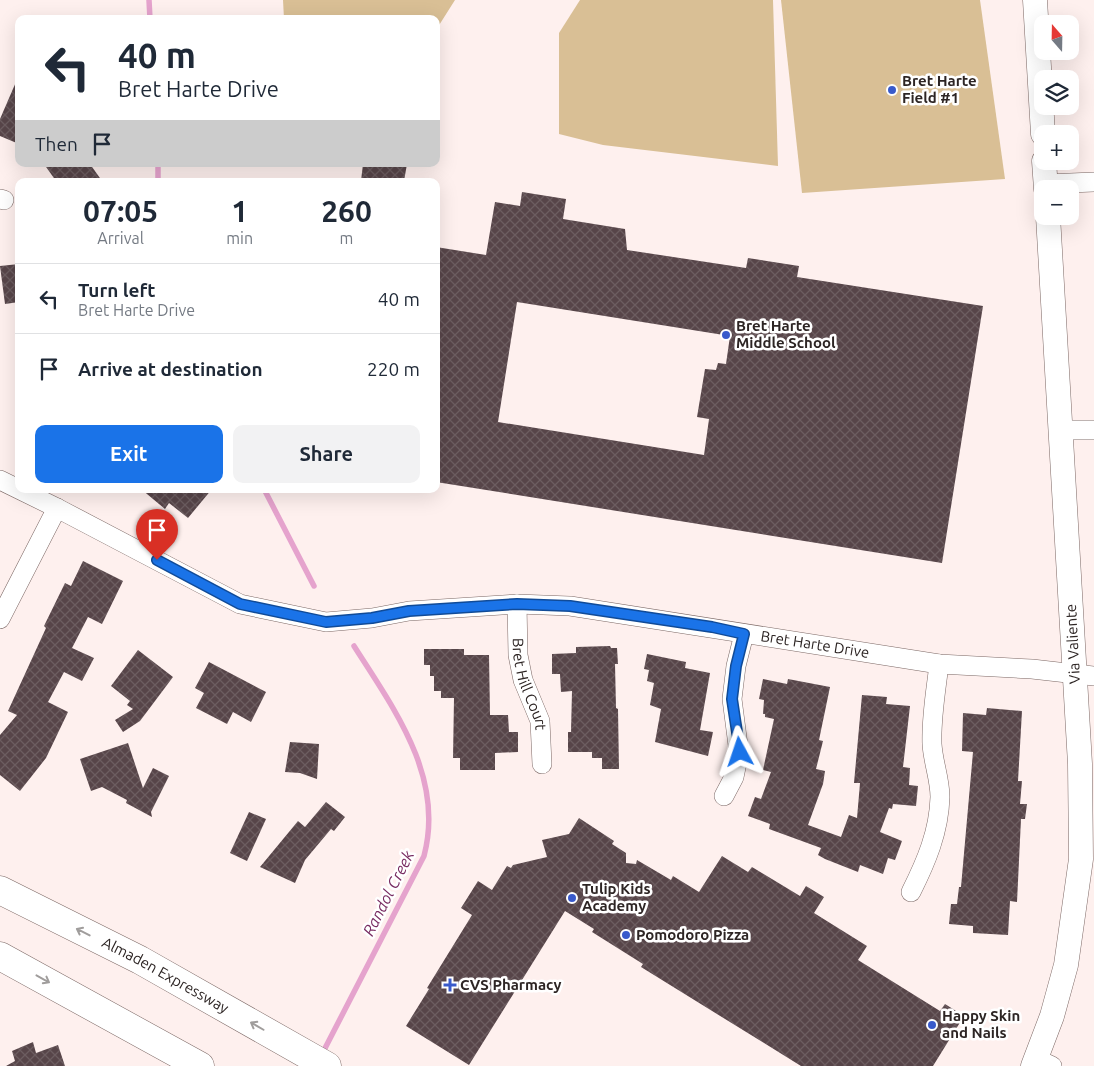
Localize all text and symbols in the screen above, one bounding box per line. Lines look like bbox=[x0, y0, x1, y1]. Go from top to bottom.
north arrow bbox=[1034, 15, 1079, 60]
map controls bbox=[1034, 15, 1079, 225]
icon: left bbox=[35, 35, 100, 100]
text: 40 m bbox=[118, 35, 196, 75]
button: layers bbox=[1034, 70, 1079, 115]
place label: Bret Harte Field #1 bbox=[902, 72, 977, 106]
text: Bret Harte Drive bbox=[118, 76, 279, 101]
marker: Bret Harte Field #1 bbox=[886, 84, 898, 96]
button: + bbox=[1034, 125, 1079, 170]
icon: arrive bbox=[88, 130, 116, 158]
text: Then bbox=[35, 133, 78, 155]
button: − bbox=[1034, 180, 1079, 225]
text: 07:05 bbox=[83, 194, 158, 228]
text: 1 bbox=[231, 194, 248, 228]
text: 260 bbox=[321, 194, 372, 228]
text: Arrival bbox=[97, 229, 144, 247]
text: min bbox=[226, 229, 253, 247]
text: m bbox=[340, 229, 353, 247]
text: Turn left bbox=[78, 279, 156, 301]
icon: left bbox=[35, 285, 63, 313]
text: 40 m bbox=[378, 288, 420, 310]
text: Bret Harte Drive bbox=[78, 301, 195, 319]
place label: Bret Harte Middle School bbox=[736, 317, 836, 351]
marker: Bret Harte Middle School bbox=[720, 329, 732, 341]
icon: arrive bbox=[35, 355, 63, 383]
text: Arrive at destination bbox=[78, 358, 263, 380]
text: 220 m bbox=[367, 358, 420, 380]
button: Exit bbox=[35, 425, 223, 483]
button: Share bbox=[233, 425, 420, 483]
pin bbox=[136, 509, 178, 560]
icon: arrive bbox=[143, 516, 171, 544]
street label: Via Valiente bbox=[1062, 603, 1083, 685]
street label: Bret Harte Drive bbox=[759, 627, 871, 661]
street label: Bret Hill Court bbox=[510, 638, 549, 731]
position arrow bbox=[713, 725, 765, 777]
water label: Randol Creek bbox=[359, 847, 418, 939]
place label: Tulip Kids Academy bbox=[582, 880, 651, 914]
marker: Tulip Kids Academy bbox=[566, 892, 578, 904]
place label: Pomodoro Pizza bbox=[636, 926, 749, 943]
one-way arrow bbox=[76, 927, 91, 937]
marker: Pomodoro Pizza bbox=[620, 929, 632, 941]
street label: Almaden Expressway bbox=[99, 933, 232, 1016]
one-way arrow bbox=[35, 974, 50, 984]
place label: CVS Pharmacy bbox=[460, 976, 562, 993]
marker: CVS Pharmacy bbox=[444, 979, 456, 991]
place label: Happy Skin and Nails bbox=[942, 1007, 1020, 1041]
marker: Happy Skin and Nails bbox=[926, 1019, 938, 1031]
one-way arrow bbox=[250, 1021, 264, 1031]

